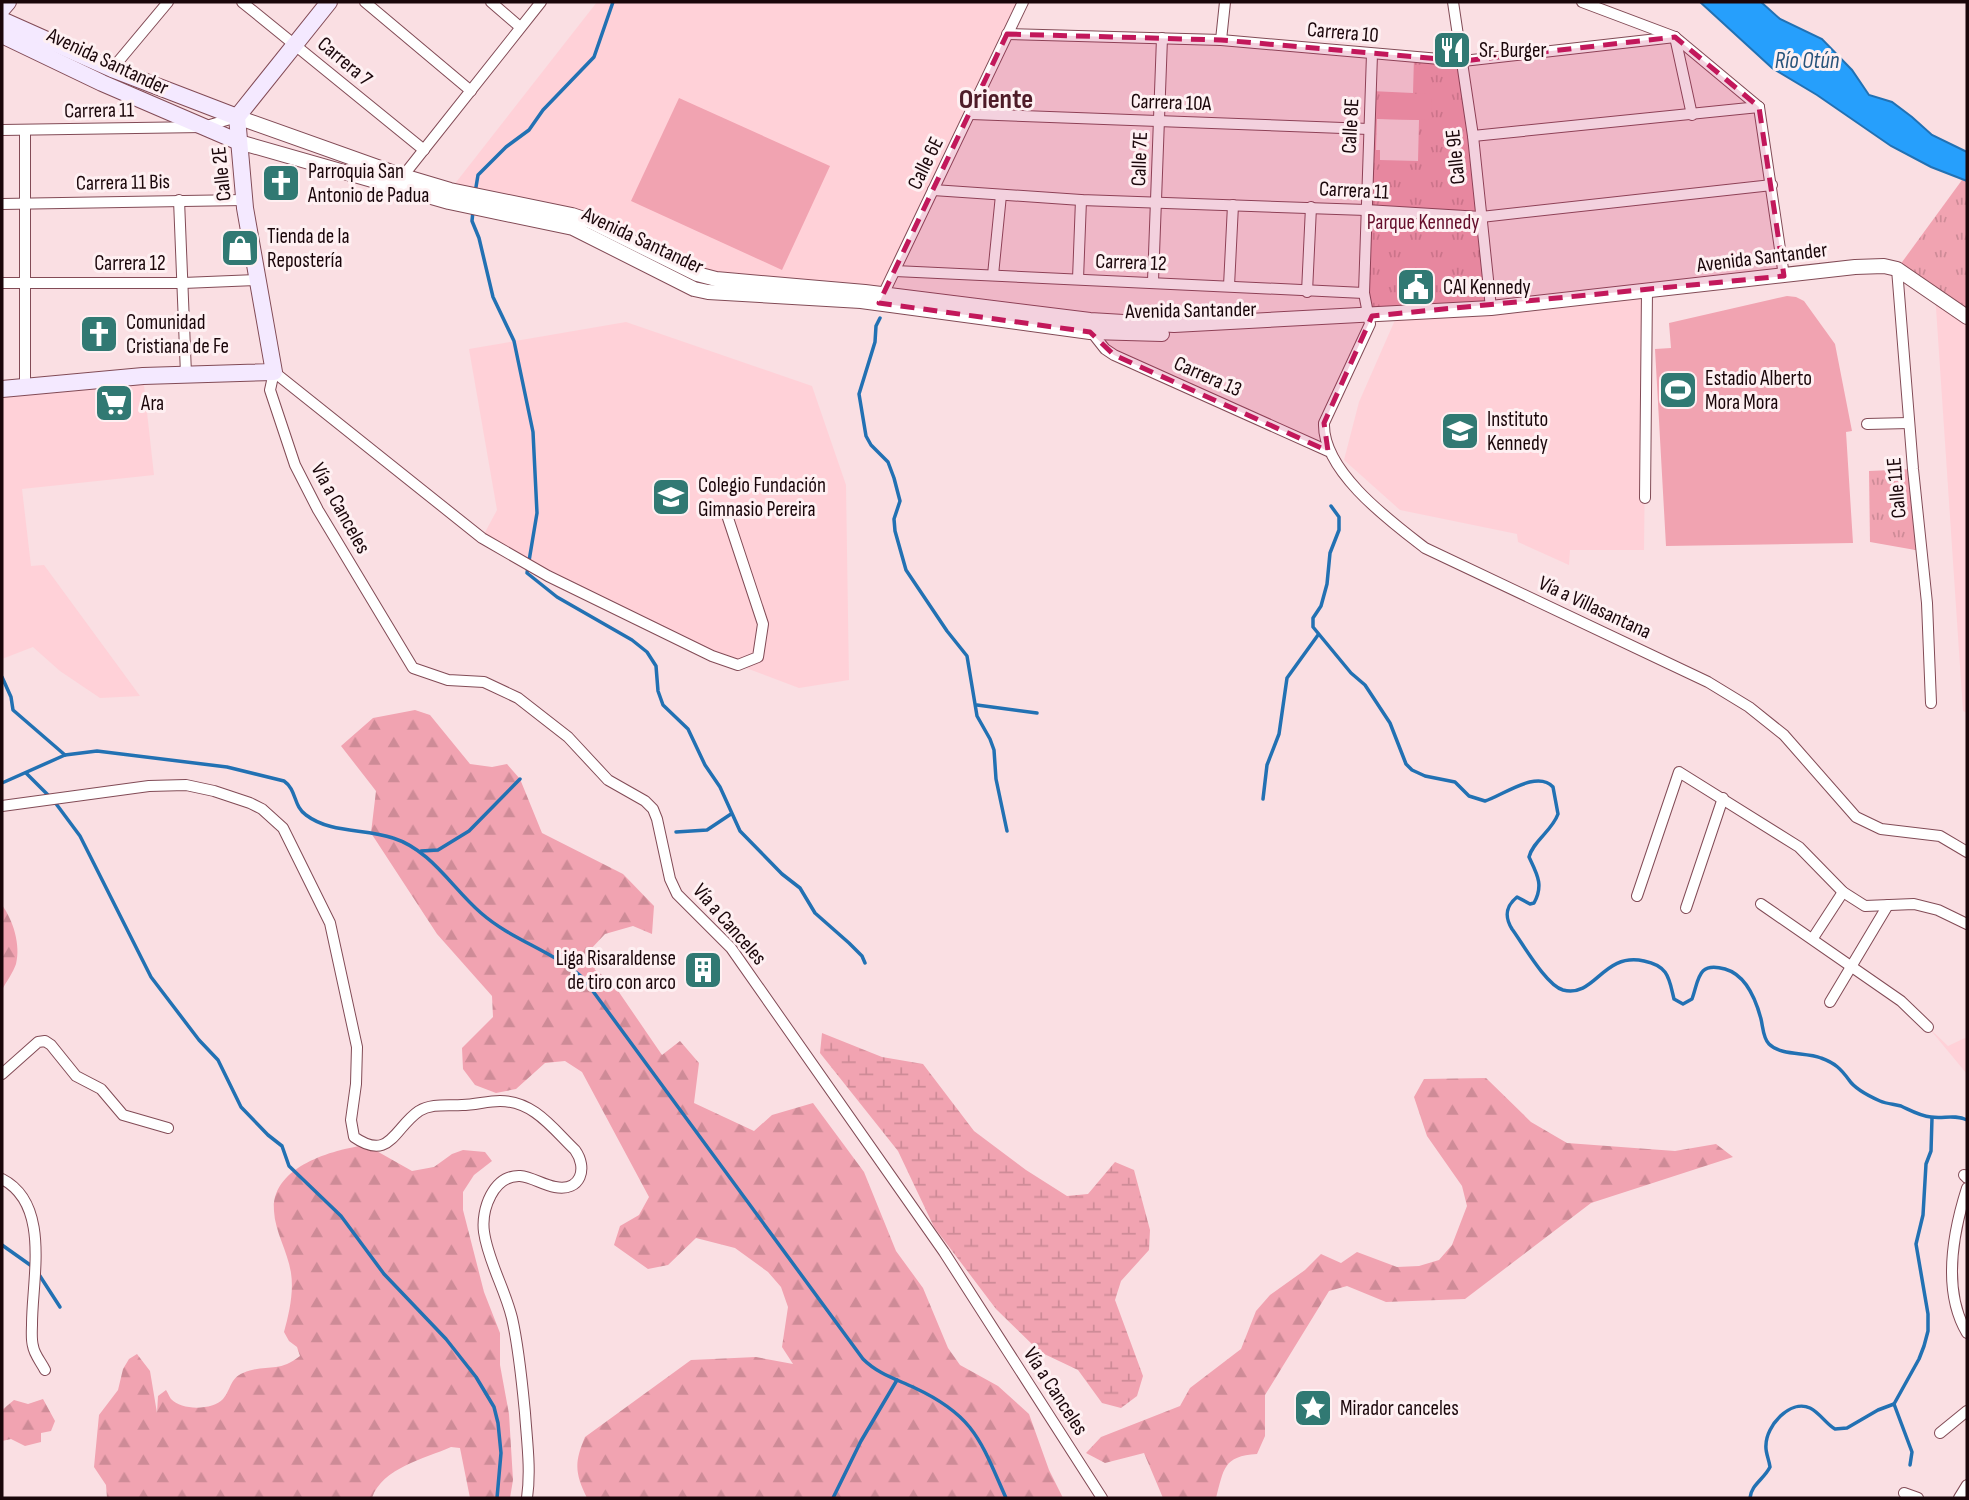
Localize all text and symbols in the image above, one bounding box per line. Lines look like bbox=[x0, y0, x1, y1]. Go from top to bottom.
street label: Carrera 10 bbox=[1306, 17, 1380, 48]
street label: Avenida Santander bbox=[42, 22, 172, 100]
restaurant icon: Sr. Burger bbox=[1431, 29, 1473, 71]
street label: Carrera 7 bbox=[312, 31, 378, 92]
place label: Sr. Burger bbox=[1479, 38, 1546, 63]
water label: Río Otún bbox=[1775, 47, 1840, 75]
district label: Oriente bbox=[959, 83, 1033, 116]
street label: Carrera 10A bbox=[1130, 89, 1213, 116]
street label: Carrera 11 bbox=[64, 97, 135, 124]
street label: Calle 8E bbox=[1337, 98, 1364, 154]
street label: Calle 9E bbox=[1440, 128, 1471, 186]
street label: Calle 7E bbox=[1126, 131, 1153, 187]
street label: Calle 6E bbox=[902, 133, 949, 194]
street label: Calle 2E bbox=[206, 145, 237, 203]
place label: Parroquia San Antonio de Padua bbox=[307, 159, 429, 208]
church icon: Parroquia San Antonio de Padua bbox=[260, 162, 302, 204]
street label: Carrera 11 Bis bbox=[76, 169, 170, 196]
street label: Carrera 11 bbox=[1318, 176, 1390, 205]
street label: Avenida Santander bbox=[577, 201, 707, 279]
park label: Parque Kennedy bbox=[1367, 210, 1479, 235]
place label: Tienda de la Repostería bbox=[267, 224, 350, 273]
shop icon: Tienda de la Repostería bbox=[219, 227, 261, 269]
street label: Avenida Santander bbox=[1695, 237, 1829, 278]
street label: Carrera 12 bbox=[1095, 249, 1167, 276]
street label: Carrera 12 bbox=[94, 251, 166, 276]
public building icon: CAI Kennedy bbox=[1395, 266, 1437, 308]
place label: CAI Kennedy bbox=[1443, 275, 1531, 300]
street label: Avenida Santander bbox=[1124, 297, 1257, 324]
place label: Comunidad Cristiana de Fe bbox=[126, 310, 229, 359]
church icon: Comunidad Cristiana de Fe bbox=[78, 313, 120, 355]
street label: Carrera 13 bbox=[1170, 351, 1245, 402]
place label: Estadio Alberto Mora Mora bbox=[1705, 366, 1812, 415]
sports icon: Estadio Alberto Mora Mora bbox=[1657, 369, 1699, 411]
supermarket icon: Ara bbox=[93, 382, 135, 424]
place label: Ara bbox=[140, 391, 164, 416]
place label: Instituto Kennedy bbox=[1487, 407, 1548, 456]
school or university icon: Instituto Kennedy bbox=[1439, 410, 1481, 452]
street label: Calle 11E bbox=[1881, 456, 1912, 519]
street label: Vía a Canceles bbox=[305, 459, 376, 558]
place label: Colegio Fundación Gimnasio Pereira bbox=[698, 473, 826, 522]
school or university icon: Colegio Fundación Gimnasio Pereira bbox=[650, 476, 692, 518]
street label: Vía a Villasantana bbox=[1534, 570, 1655, 644]
street label: Vía a Canceles bbox=[687, 878, 772, 970]
place label: Liga Risaraldense de tiro con arco bbox=[556, 946, 676, 995]
building icon: Liga Risaraldense de tiro con arco bbox=[682, 949, 724, 991]
street label: Vía a Canceles bbox=[1018, 1343, 1093, 1440]
place icon: Mirador canceles bbox=[1292, 1387, 1334, 1429]
place label: Mirador canceles bbox=[1340, 1396, 1459, 1421]

